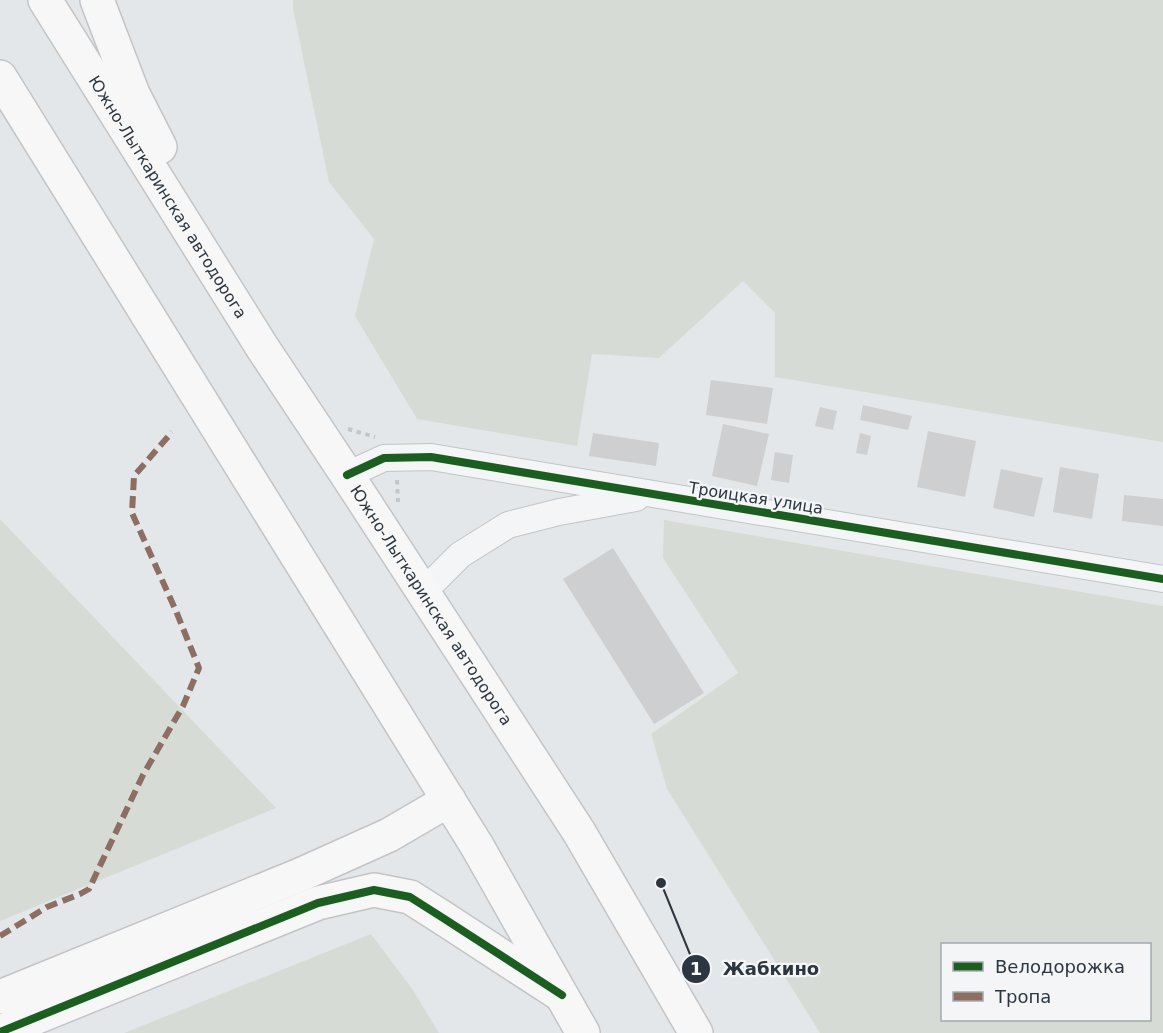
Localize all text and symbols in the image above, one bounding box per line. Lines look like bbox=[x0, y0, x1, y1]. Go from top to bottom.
street label: Южно-Лыткаринская автодорога bbox=[85, 72, 251, 322]
street label: Троицкая улица bbox=[686, 478, 825, 518]
street label: Южно-Лыткаринская автодорога bbox=[347, 481, 516, 729]
legend bbox=[941, 943, 1151, 1021]
callout: Жабкино bbox=[681, 951, 831, 987]
text: Велодорожка bbox=[995, 956, 1125, 977]
text: 1 bbox=[690, 958, 702, 979]
text: Жабкино bbox=[723, 958, 819, 979]
text: Тропа bbox=[994, 986, 1051, 1007]

